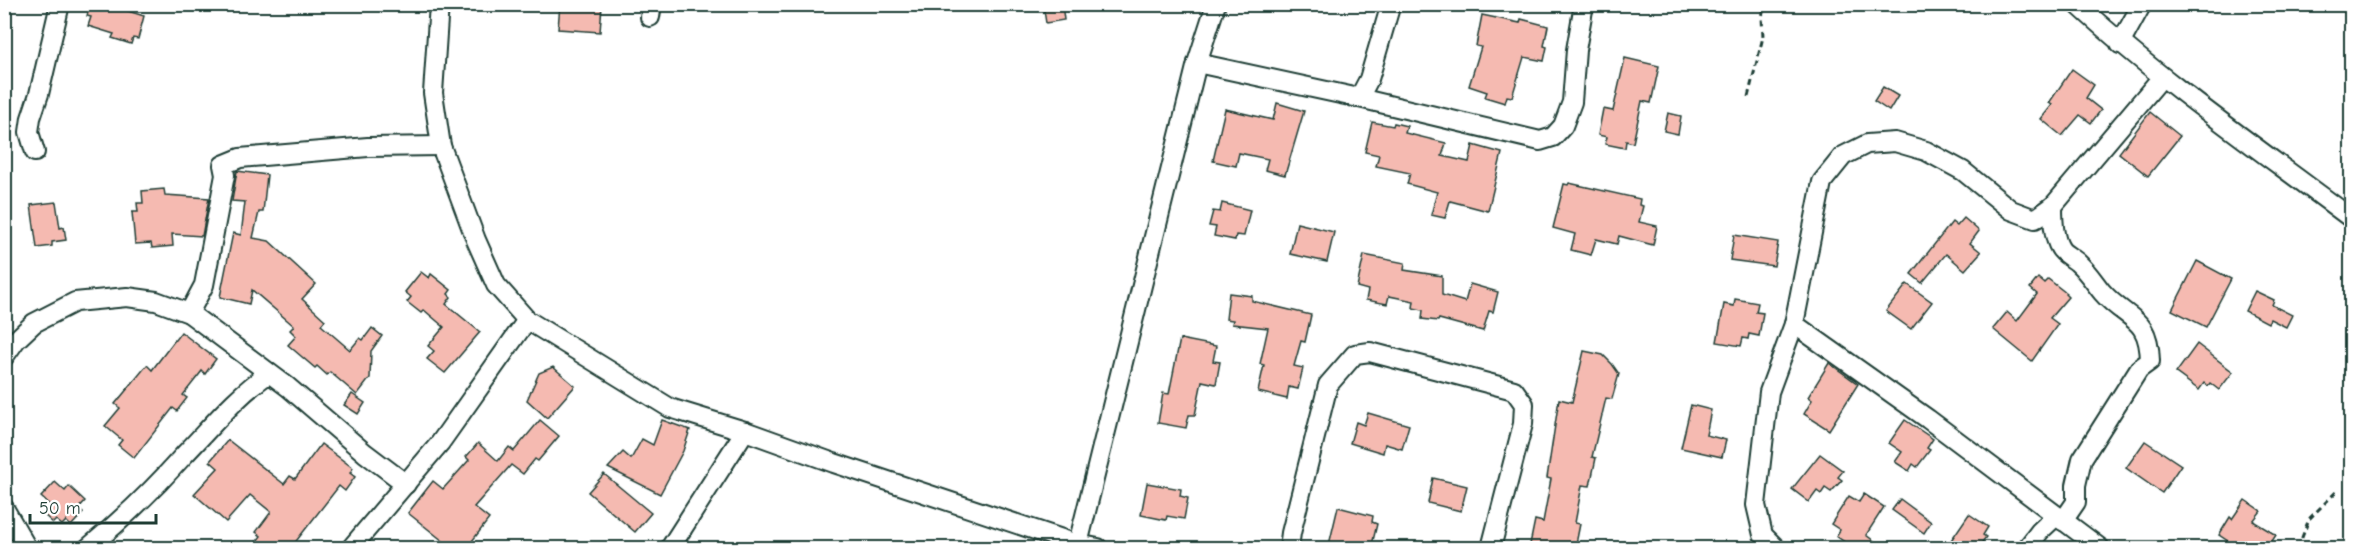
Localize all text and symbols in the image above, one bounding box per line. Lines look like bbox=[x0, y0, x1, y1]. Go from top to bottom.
scale bar bbox=[30, 487, 156, 525]
text: 50 m bbox=[39, 498, 81, 519]

